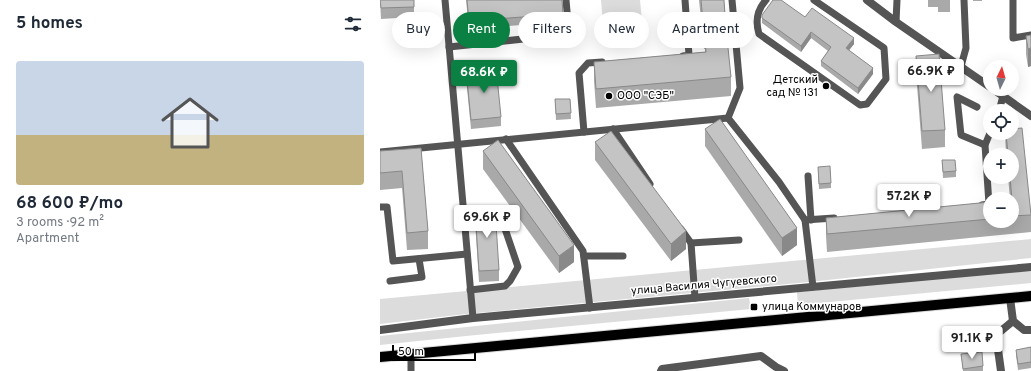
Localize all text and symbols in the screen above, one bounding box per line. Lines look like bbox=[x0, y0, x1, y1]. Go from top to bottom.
chip: Buy bbox=[392, 12, 445, 48]
chip: Rent bbox=[453, 12, 510, 48]
chip: Filters bbox=[518, 12, 586, 48]
chip: New bbox=[594, 12, 649, 48]
chip: Apartment bbox=[657, 12, 754, 48]
text: 5 homes bbox=[16, 13, 83, 35]
icon: filters bbox=[342, 13, 364, 35]
pin: 66.9K ₽ bbox=[894, 59, 968, 93]
pin: 68.6K ₽ bbox=[447, 60, 521, 94]
north arrow bbox=[983, 60, 1019, 96]
map controls bbox=[983, 60, 1019, 228]
text: 66.9K ₽ bbox=[907, 64, 955, 80]
text: 68.6K ₽ bbox=[460, 65, 508, 81]
place label: Детский сад № 131 bbox=[766, 73, 818, 100]
marker: Детский сад № 131 bbox=[821, 81, 831, 91]
icon: home bbox=[154, 87, 226, 159]
place label: ООО "СЭБ" bbox=[617, 89, 674, 103]
marker: ООО "СЭБ" bbox=[604, 91, 614, 101]
button: locate bbox=[983, 104, 1019, 140]
button: + bbox=[983, 148, 1019, 184]
pin: 57.2K ₽ bbox=[872, 184, 946, 218]
text: 57.2K ₽ bbox=[886, 189, 932, 205]
button: − bbox=[983, 192, 1019, 228]
text: 68 600 ₽/mo bbox=[16, 193, 123, 215]
pin: 69.6K ₽ bbox=[450, 205, 524, 239]
text: 69.6K ₽ bbox=[463, 210, 511, 226]
text: 3 rooms · 92 m² bbox=[16, 215, 104, 231]
text: Apartment bbox=[16, 231, 79, 247]
street label: улица Василия Чугуевского bbox=[630, 272, 778, 298]
place label: улица Коммунаров bbox=[762, 300, 861, 314]
marker: улица Коммунаров bbox=[749, 302, 759, 312]
pin: 91.1K ₽ bbox=[935, 326, 1009, 360]
text: 91.1K ₽ bbox=[951, 331, 993, 347]
scale bar bbox=[392, 343, 476, 362]
text: 50 m bbox=[398, 345, 424, 359]

